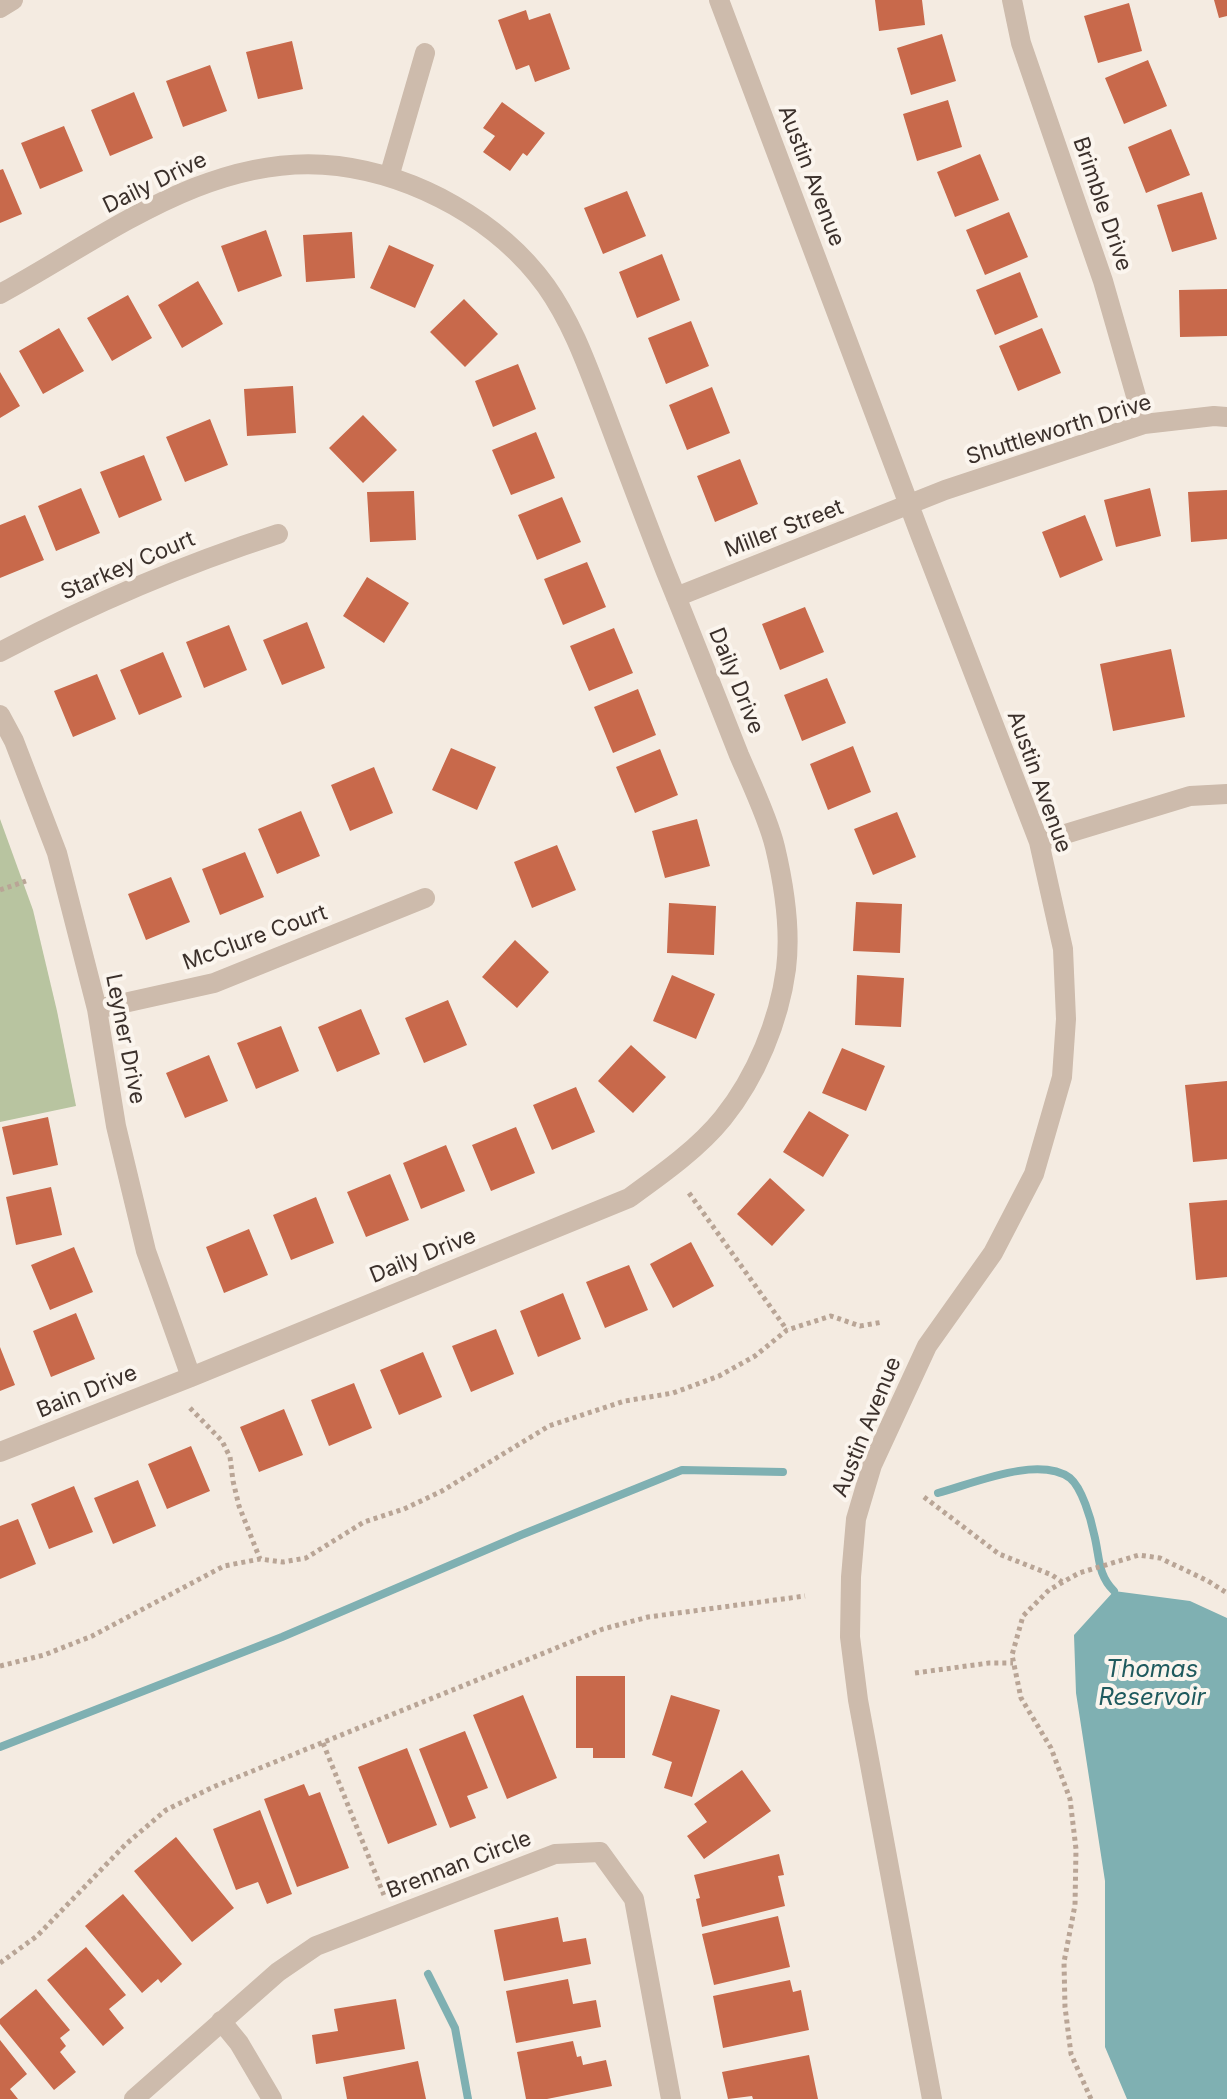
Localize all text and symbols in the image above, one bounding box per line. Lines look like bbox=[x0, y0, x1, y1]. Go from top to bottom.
street label: Austin Avenue bbox=[772, 102, 850, 250]
street label: Brimble Drive bbox=[1067, 134, 1137, 274]
street label: Daily Drive bbox=[99, 147, 211, 219]
street label: Shuttleworth Drive bbox=[963, 389, 1155, 471]
street label: Miller Street bbox=[721, 494, 847, 564]
street label: Starkey Court bbox=[57, 526, 199, 606]
street label: Daily Drive bbox=[703, 624, 769, 738]
street label: Austin Avenue bbox=[1001, 708, 1077, 856]
street label: McClure Court bbox=[179, 900, 331, 976]
street label: Leyner Drive bbox=[99, 972, 151, 1106]
street label: Daily Drive bbox=[366, 1223, 480, 1289]
street label: Austin Avenue bbox=[827, 1353, 907, 1501]
street label: Bain Drive bbox=[33, 1360, 141, 1424]
water label: Thomas Reservoir bbox=[1098, 1656, 1206, 1712]
street label: Brennan Circle bbox=[383, 1825, 535, 1905]

